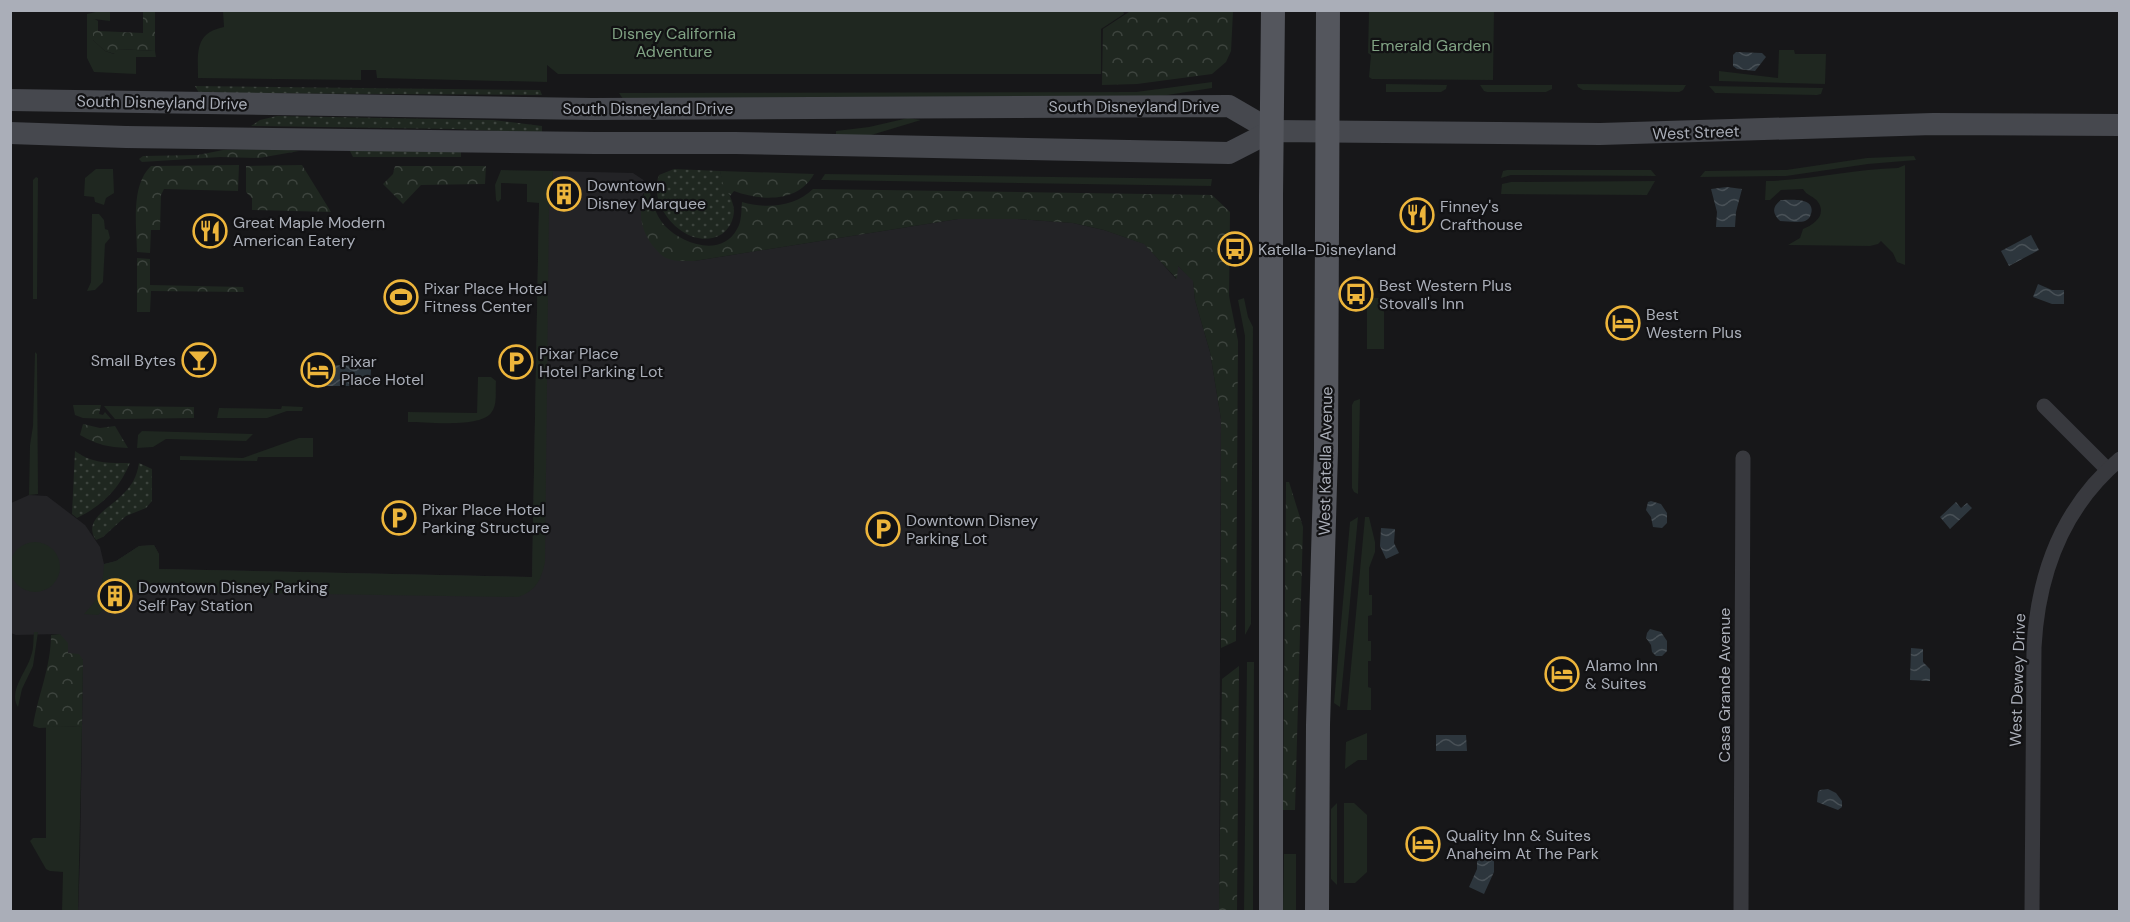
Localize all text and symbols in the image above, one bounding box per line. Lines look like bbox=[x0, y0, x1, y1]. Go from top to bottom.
park label: Disney California Adventure bbox=[612, 23, 736, 62]
park label: Emerald Garden bbox=[1371, 35, 1491, 56]
street label: South Disneyland Drive bbox=[76, 91, 248, 114]
street label: South Disneyland Drive bbox=[1048, 96, 1220, 117]
street label: South Disneyland Drive bbox=[562, 98, 734, 119]
street label: West Street bbox=[1652, 120, 1740, 145]
place label: Downtown Disney Marquee bbox=[587, 175, 706, 214]
building icon: Downtown Disney Marquee bbox=[546, 176, 582, 212]
place label: Finney's Crafthouse bbox=[1440, 196, 1523, 235]
restaurant icon: Finney's Crafthouse bbox=[1399, 197, 1435, 233]
place label: Great Maple Modern American Eatery bbox=[233, 212, 385, 251]
restaurant icon: Great Maple Modern American Eatery bbox=[192, 213, 228, 249]
bus stop icon: Katella-Disneyland bbox=[1217, 231, 1253, 267]
place label: Katella-Disneyland bbox=[1258, 239, 1396, 260]
place label: Best Western Plus Stovall's Inn bbox=[1379, 275, 1512, 314]
bus stop icon: Best Western Plus Stovall's Inn bbox=[1338, 276, 1374, 312]
place label: Pixar Place Hotel Fitness Center bbox=[424, 278, 547, 317]
sports icon: Pixar Place Hotel Fitness Center bbox=[383, 279, 419, 315]
place label: Best Western Plus bbox=[1646, 304, 1742, 343]
hotel icon: Best Western Plus bbox=[1605, 305, 1641, 341]
bar icon: Small Bytes bbox=[181, 342, 217, 378]
place label: Pixar Place Hotel Parking Lot bbox=[539, 343, 663, 382]
parking icon: Pixar Place Hotel Parking Lot bbox=[498, 344, 534, 380]
place label: Small Bytes bbox=[91, 350, 176, 371]
place label: Pixar Place Hotel bbox=[341, 351, 424, 390]
hotel icon: Pixar Place Hotel bbox=[300, 352, 336, 388]
street label: West Katella Avenue bbox=[1314, 386, 1337, 536]
place label: Pixar Place Hotel Parking Structure bbox=[422, 499, 550, 538]
parking icon: Pixar Place Hotel Parking Structure bbox=[381, 500, 417, 536]
place label: Downtown Disney Parking Lot bbox=[906, 510, 1038, 549]
parking icon: Downtown Disney Parking Lot bbox=[865, 511, 901, 547]
place label: Downtown Disney Parking Self Pay Station bbox=[138, 577, 328, 616]
building icon: Downtown Disney Parking Self Pay Station bbox=[97, 578, 133, 614]
street label: Casa Grande Avenue bbox=[1714, 608, 1735, 762]
street label: West Dewey Drive bbox=[2005, 613, 2030, 747]
place label: Alamo Inn & Suites bbox=[1585, 655, 1658, 694]
hotel icon: Alamo Inn & Suites bbox=[1544, 656, 1580, 692]
place label: Quality Inn & Suites Anaheim At The Park bbox=[1446, 825, 1599, 864]
hotel icon: Quality Inn & Suites Anaheim At The Park bbox=[1405, 826, 1441, 862]

